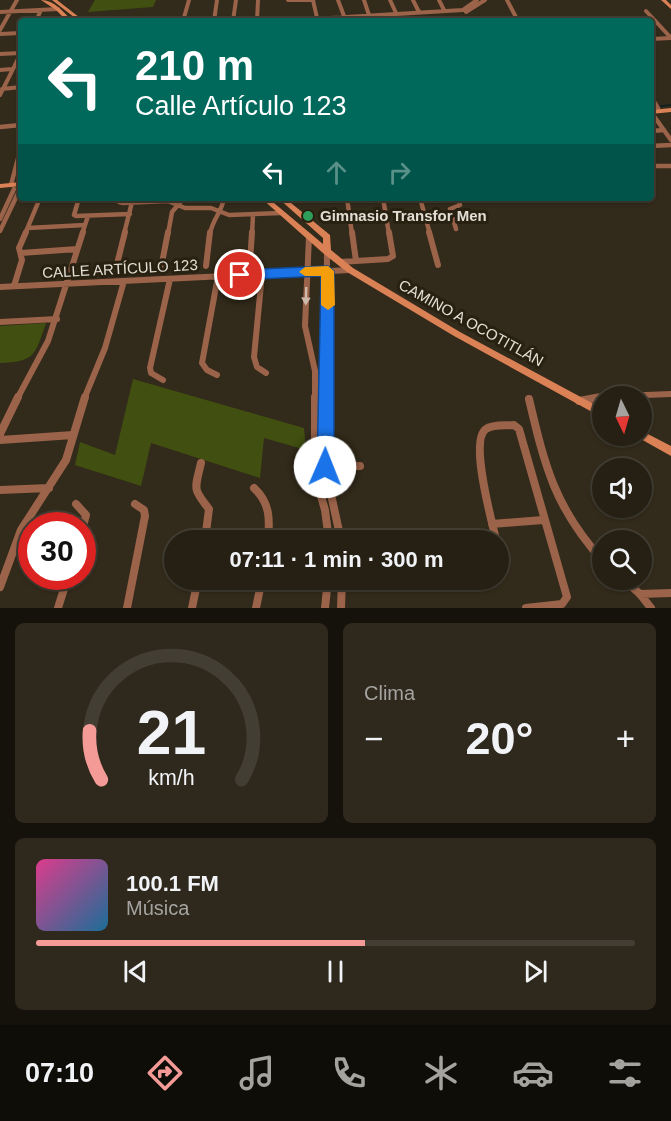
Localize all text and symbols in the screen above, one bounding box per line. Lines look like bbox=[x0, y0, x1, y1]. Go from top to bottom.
icon: left bbox=[36, 42, 114, 120]
text: 210 m bbox=[135, 42, 254, 89]
text: Calle Artículo 123 bbox=[135, 91, 347, 121]
icon: left bbox=[257, 156, 290, 189]
icon: ahead bbox=[320, 156, 353, 189]
icon: right bbox=[383, 156, 416, 189]
place label: Gimnasio Transfor Men bbox=[320, 207, 487, 224]
marker: Gimnasio Transfor Men bbox=[301, 209, 315, 223]
pin bbox=[214, 249, 265, 300]
street label: CALLE ARTÍCULO 123 bbox=[42, 256, 198, 281]
icon: arrive bbox=[223, 258, 256, 291]
street label: CAMINO A OCOTITLÁN bbox=[396, 276, 546, 369]
one-way arrow bbox=[301, 286, 310, 305]
north arrow bbox=[592, 386, 652, 446]
map controls bbox=[592, 386, 652, 590]
position arrow bbox=[293, 435, 357, 499]
button: sound bbox=[592, 458, 652, 518]
speed limit sign: 30 bbox=[18, 512, 96, 590]
button: search bbox=[592, 530, 652, 590]
text: 07:11 · 1 min · 300 m bbox=[230, 547, 444, 572]
text: Clima bbox=[364, 682, 415, 704]
text: 21 bbox=[137, 698, 206, 767]
text: 20° bbox=[465, 713, 534, 764]
text: − bbox=[364, 720, 383, 757]
text: + bbox=[616, 720, 635, 757]
text: km/h bbox=[148, 766, 195, 790]
text: 100.1 FM bbox=[126, 871, 219, 896]
text: Música bbox=[126, 897, 189, 919]
icon: previous bbox=[119, 955, 152, 988]
icon: pause bbox=[319, 955, 352, 988]
icon: next bbox=[519, 955, 552, 988]
icon: directions bbox=[144, 1052, 186, 1094]
icon: music bbox=[236, 1052, 278, 1094]
icon: phone bbox=[328, 1052, 370, 1094]
icon: climate bbox=[420, 1052, 462, 1094]
icon: car bbox=[512, 1052, 554, 1094]
icon: filters bbox=[604, 1052, 646, 1094]
text: 07:10 bbox=[25, 1058, 94, 1088]

